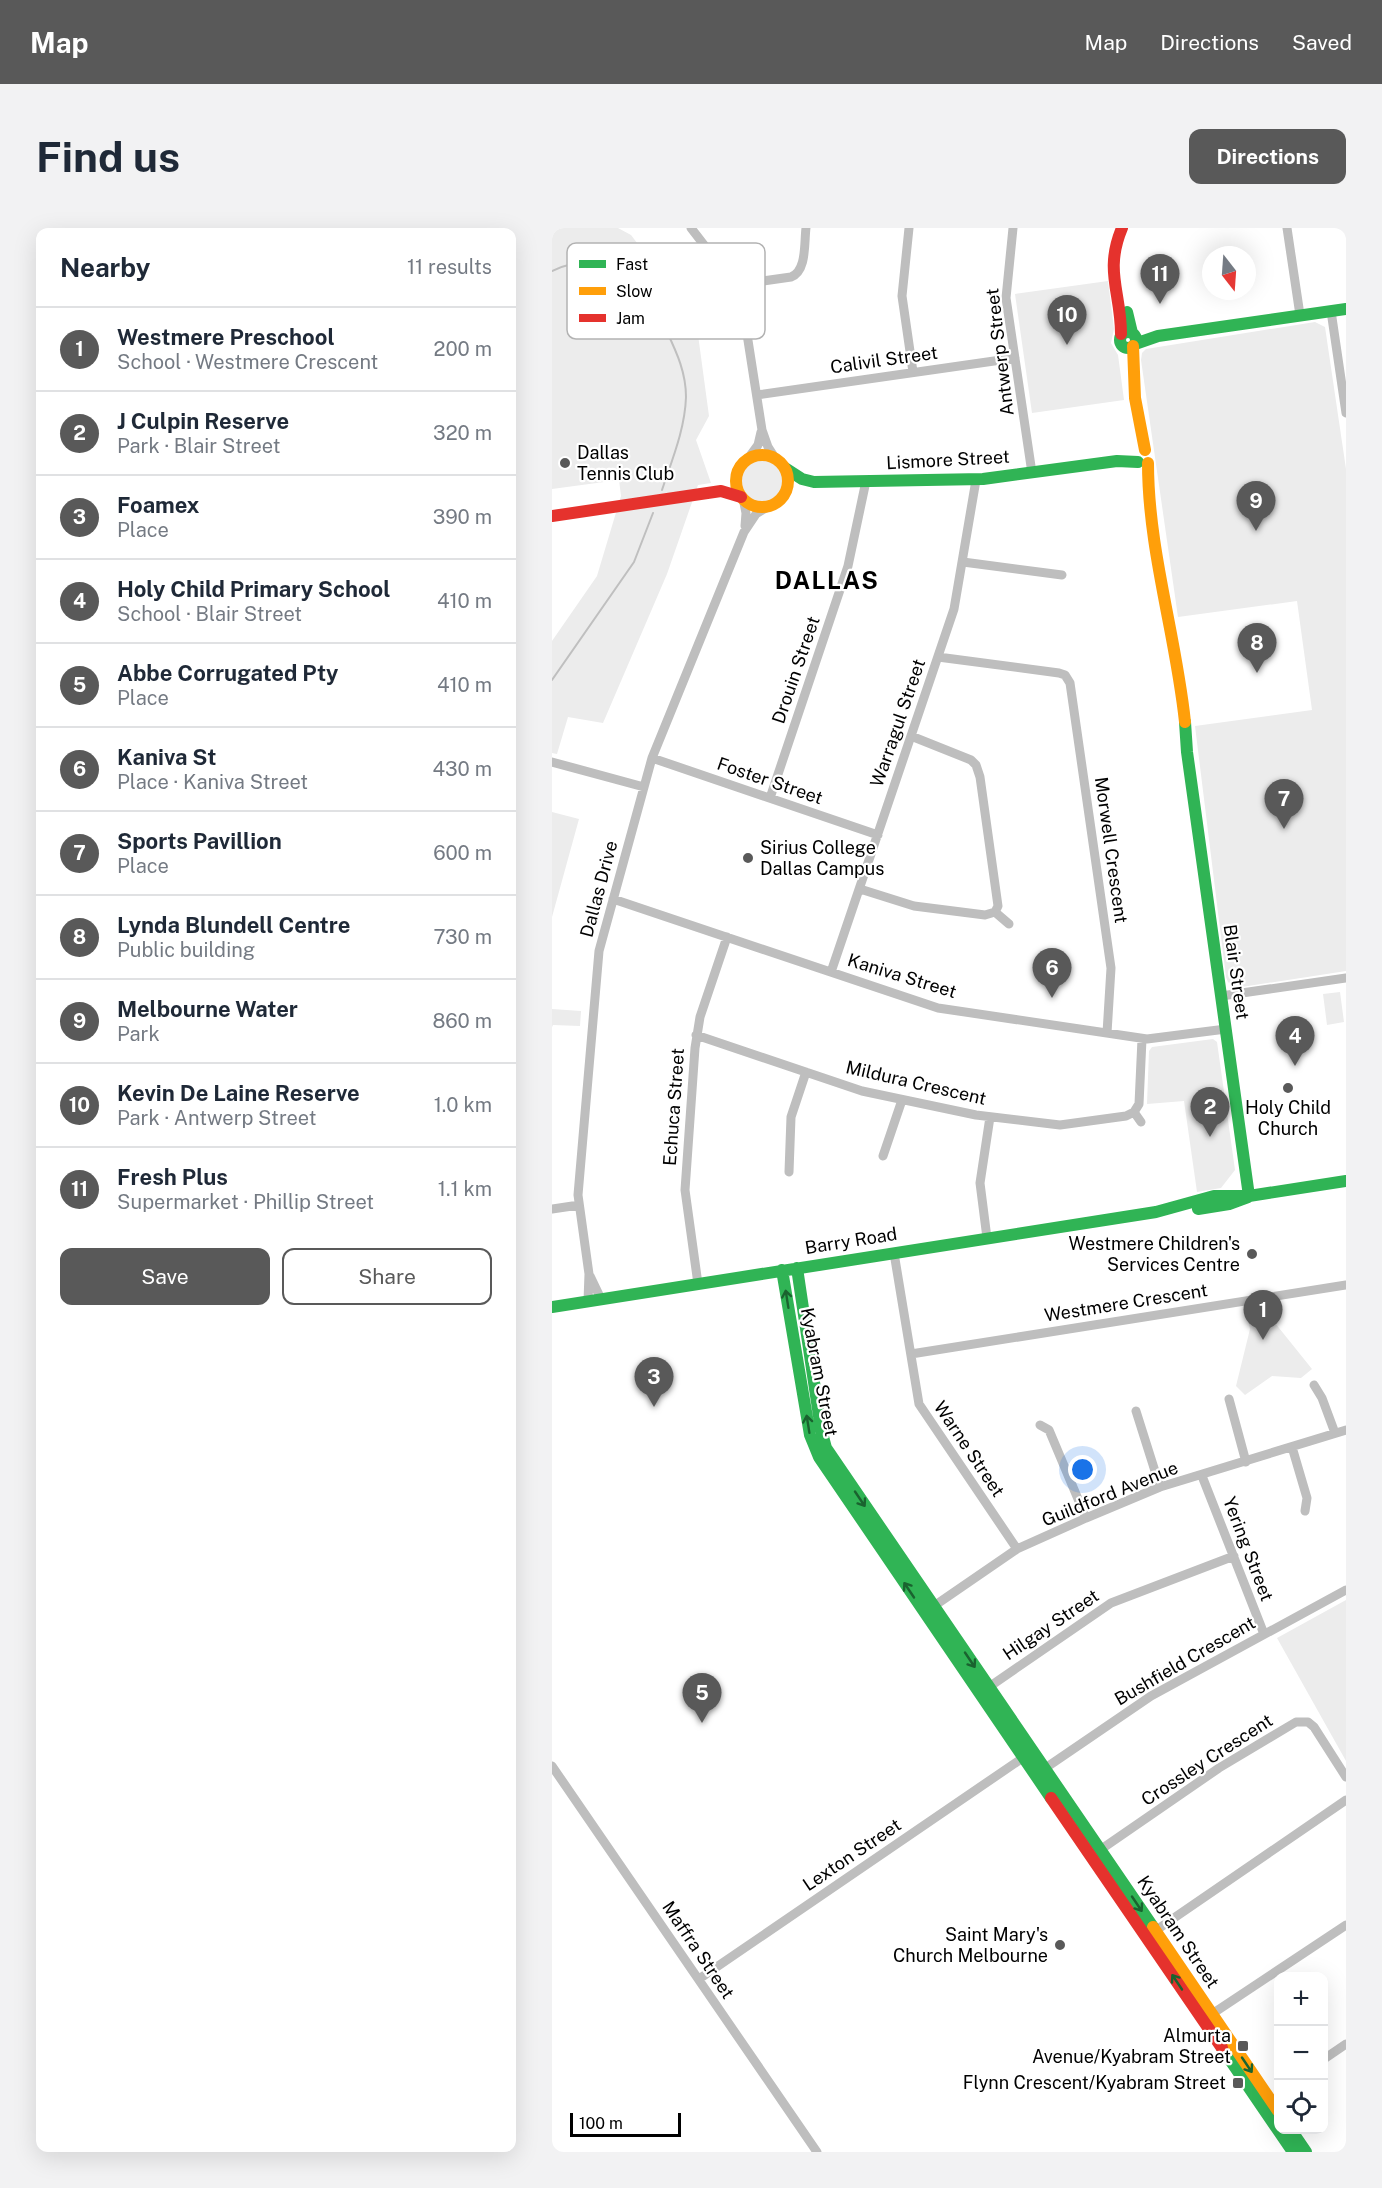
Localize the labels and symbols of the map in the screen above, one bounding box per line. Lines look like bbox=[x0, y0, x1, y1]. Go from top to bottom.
legend bbox=[567, 243, 765, 339]
north arrow bbox=[1202, 246, 1256, 300]
pin: 11 bbox=[1140, 254, 1180, 304]
text: Fast bbox=[616, 255, 648, 274]
text: Slow bbox=[616, 282, 653, 301]
street label: Antwerp Street bbox=[981, 287, 1018, 417]
pin: 10 bbox=[1048, 296, 1086, 345]
text: Jam bbox=[616, 309, 645, 328]
street label: Calivil Street bbox=[829, 342, 939, 377]
place label: Dallas Tennis Club bbox=[577, 442, 674, 484]
street label: Lismore Street bbox=[886, 446, 1010, 473]
marker: Dallas Tennis Club bbox=[558, 456, 572, 470]
pin: 9 bbox=[1236, 482, 1276, 531]
district label: DALLAS bbox=[775, 566, 879, 594]
street label: Drouin Street bbox=[767, 613, 824, 726]
pin: 8 bbox=[1238, 624, 1276, 673]
street label: Warragul Street bbox=[866, 656, 929, 790]
street label: Foster Street bbox=[715, 753, 826, 808]
street label: Morwell Crescent bbox=[1091, 775, 1132, 925]
pin: 7 bbox=[1264, 780, 1304, 829]
place label: Sirius College Dallas Campus bbox=[760, 837, 884, 879]
street label: Dallas Drive bbox=[576, 838, 622, 940]
marker: Sirius College Dallas Campus bbox=[741, 851, 755, 865]
street label: Blair Street bbox=[1219, 923, 1254, 1021]
pin: 6 bbox=[1032, 948, 1072, 998]
street label: Kaniva Street bbox=[845, 949, 959, 1002]
pin: 4 bbox=[1276, 1016, 1314, 1066]
street label: Echuca Street bbox=[659, 1047, 688, 1167]
street label: Mildura Crescent bbox=[844, 1056, 988, 1109]
marker: Holy Child Church bbox=[1281, 1081, 1295, 1095]
pin: 2 bbox=[1190, 1088, 1230, 1137]
place label: Holy Child Church bbox=[1245, 1097, 1331, 1139]
street label: Barry Road bbox=[803, 1223, 898, 1258]
place label: Westmere Children's Services Centre bbox=[1069, 1233, 1240, 1275]
marker: Westmere Children's Services Centre bbox=[1245, 1247, 1259, 1261]
street label: Westmere Crescent bbox=[1043, 1279, 1209, 1326]
one-way arrow bbox=[781, 1290, 792, 1310]
pin: 1 bbox=[1244, 1290, 1282, 1340]
street label: Kyabram Street bbox=[797, 1306, 842, 1438]
pin: 3 bbox=[634, 1358, 674, 1407]
street label: Warne Street bbox=[930, 1397, 1009, 1501]
one-way arrow bbox=[803, 1415, 814, 1435]
your location bbox=[1068, 1455, 1097, 1484]
street label: Guildford Avenue bbox=[1039, 1457, 1181, 1530]
one-way arrow bbox=[855, 1490, 867, 1507]
street label: Yering Street bbox=[1219, 1494, 1278, 1604]
one-way arrow bbox=[903, 1582, 915, 1598]
street label: Hilgay Street bbox=[999, 1585, 1103, 1664]
street label: Bushfield Crescent bbox=[1111, 1612, 1259, 1709]
one-way arrow bbox=[965, 1651, 977, 1668]
pin: 5 bbox=[682, 1674, 722, 1723]
street label: Crossley Crescent bbox=[1137, 1709, 1276, 1810]
street label: Lexton Street bbox=[799, 1814, 905, 1895]
street label: Kyabram Street bbox=[1133, 1872, 1224, 1992]
one-way arrow bbox=[1131, 1895, 1143, 1911]
street label: Maffra Street bbox=[658, 1897, 739, 2002]
place label: Saint Mary's Church Melbourne bbox=[893, 1924, 1048, 1966]
marker: Saint Mary's Church Melbourne bbox=[1053, 1938, 1067, 1952]
one-way arrow bbox=[1171, 1974, 1184, 1991]
place label: Almurta Avenue/Kyabram Street bbox=[1032, 2025, 1231, 2067]
marker: Almurta Avenue/Kyabram Street bbox=[1236, 2039, 1250, 2053]
one-way arrow bbox=[1241, 2056, 1253, 2072]
place label: Flynn Crescent/Kyabram Street bbox=[963, 2072, 1226, 2093]
marker: Flynn Crescent/Kyabram Street bbox=[1231, 2076, 1245, 2090]
scale bar bbox=[570, 2110, 681, 2138]

